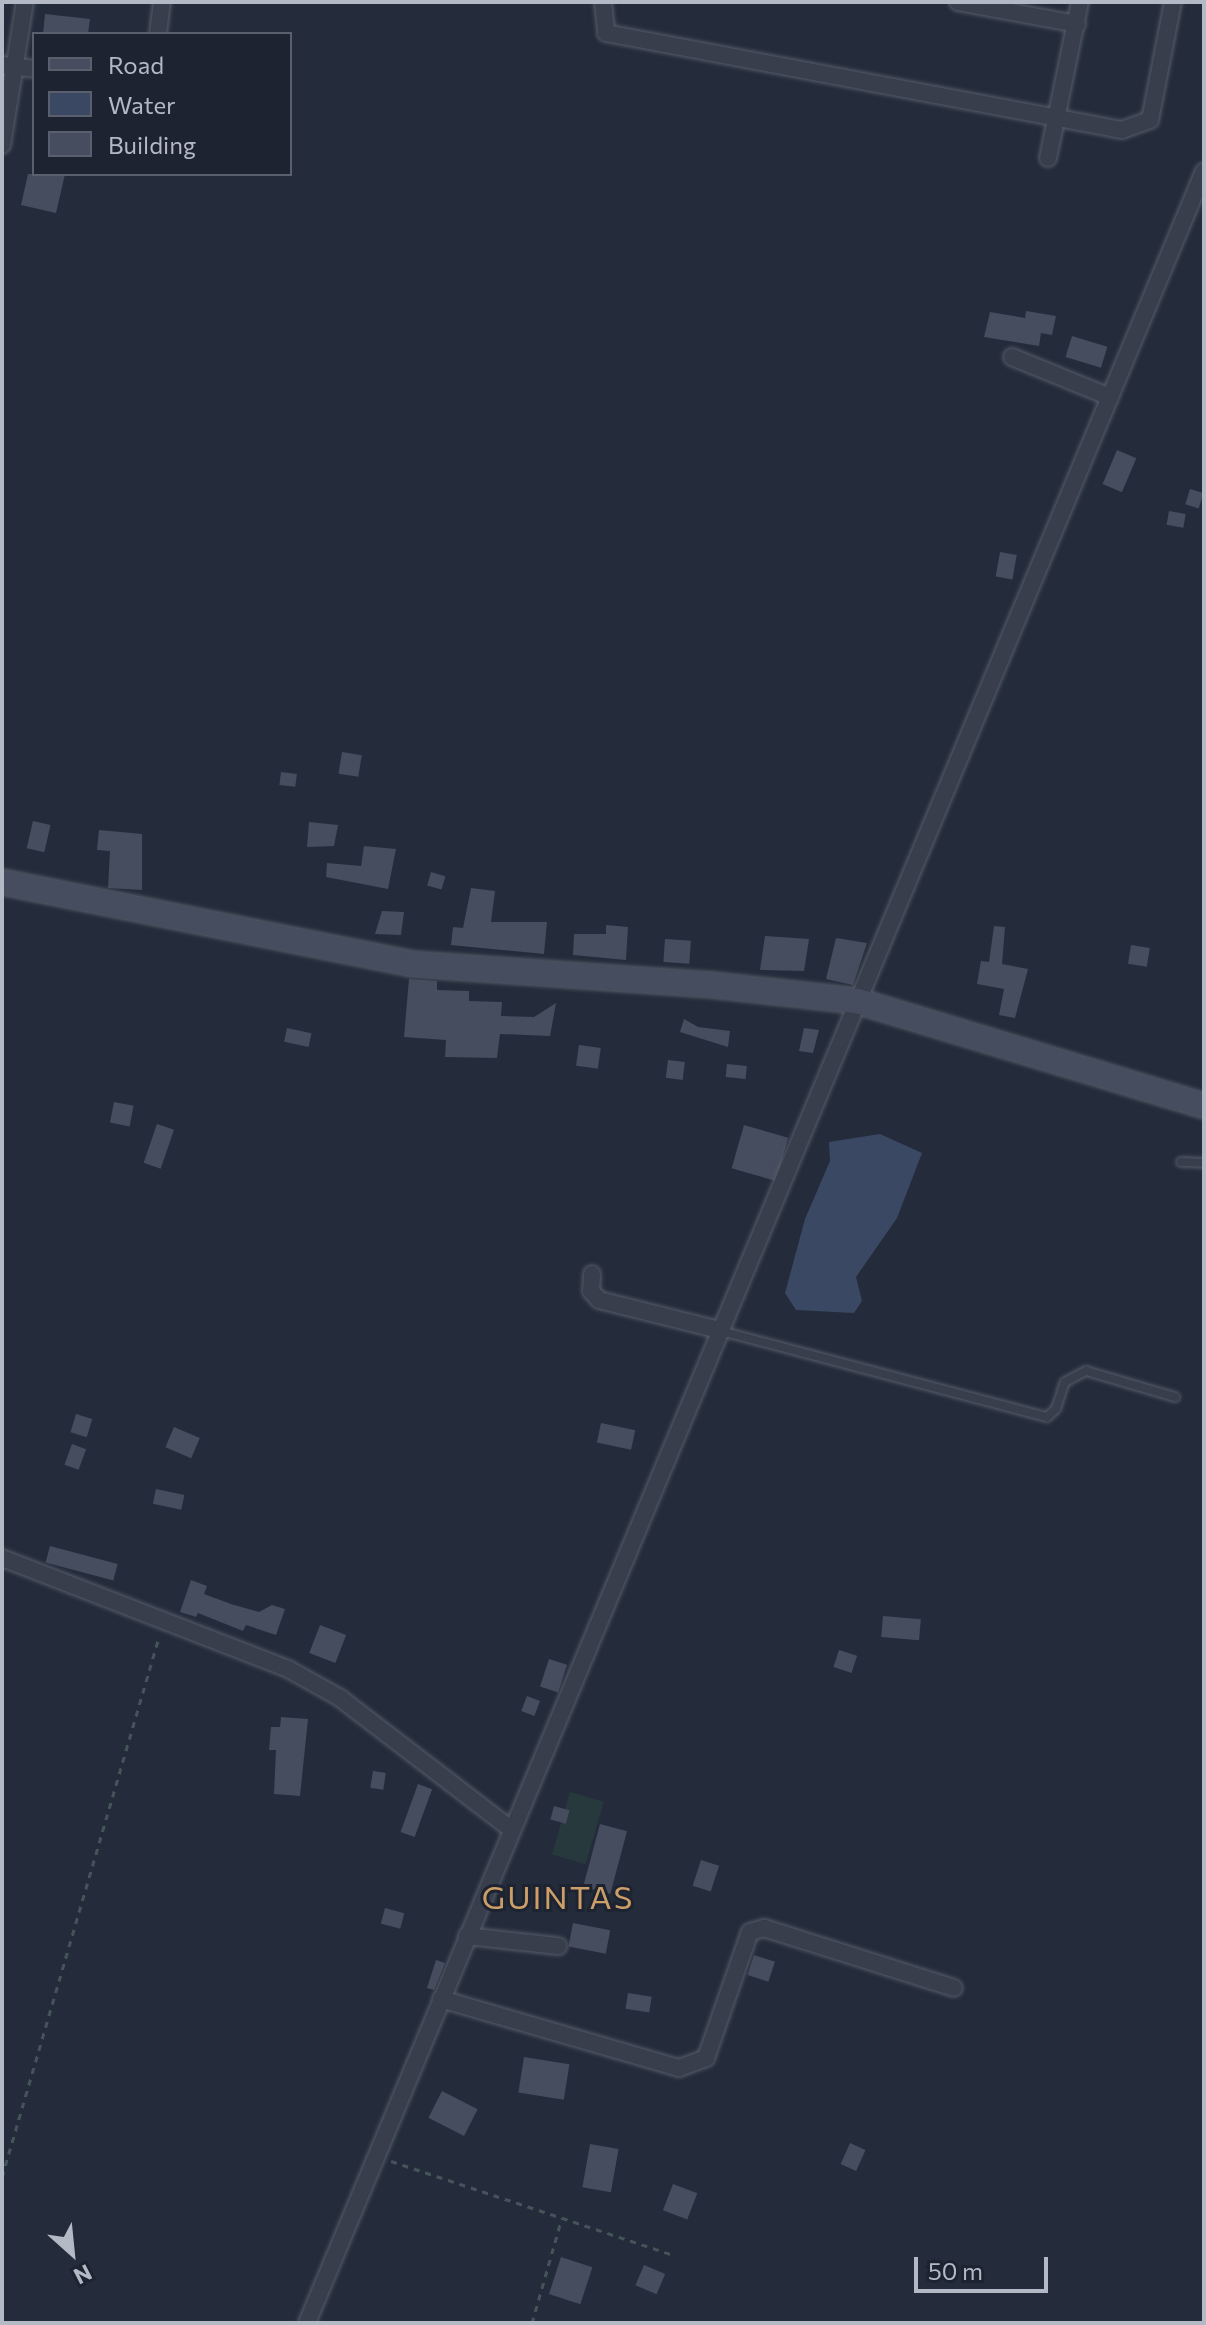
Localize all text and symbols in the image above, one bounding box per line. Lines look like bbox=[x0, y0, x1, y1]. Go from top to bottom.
legend bbox=[32, 32, 292, 176]
text: Road bbox=[108, 50, 164, 79]
text: Water bbox=[108, 90, 176, 119]
text: Building bbox=[108, 130, 196, 159]
district label: GUINTAS bbox=[482, 1877, 634, 1915]
north arrow bbox=[32, 2213, 112, 2293]
scale bar bbox=[918, 2241, 1052, 2291]
text: 50 m bbox=[928, 2256, 983, 2285]
text: N bbox=[70, 2259, 97, 2291]

